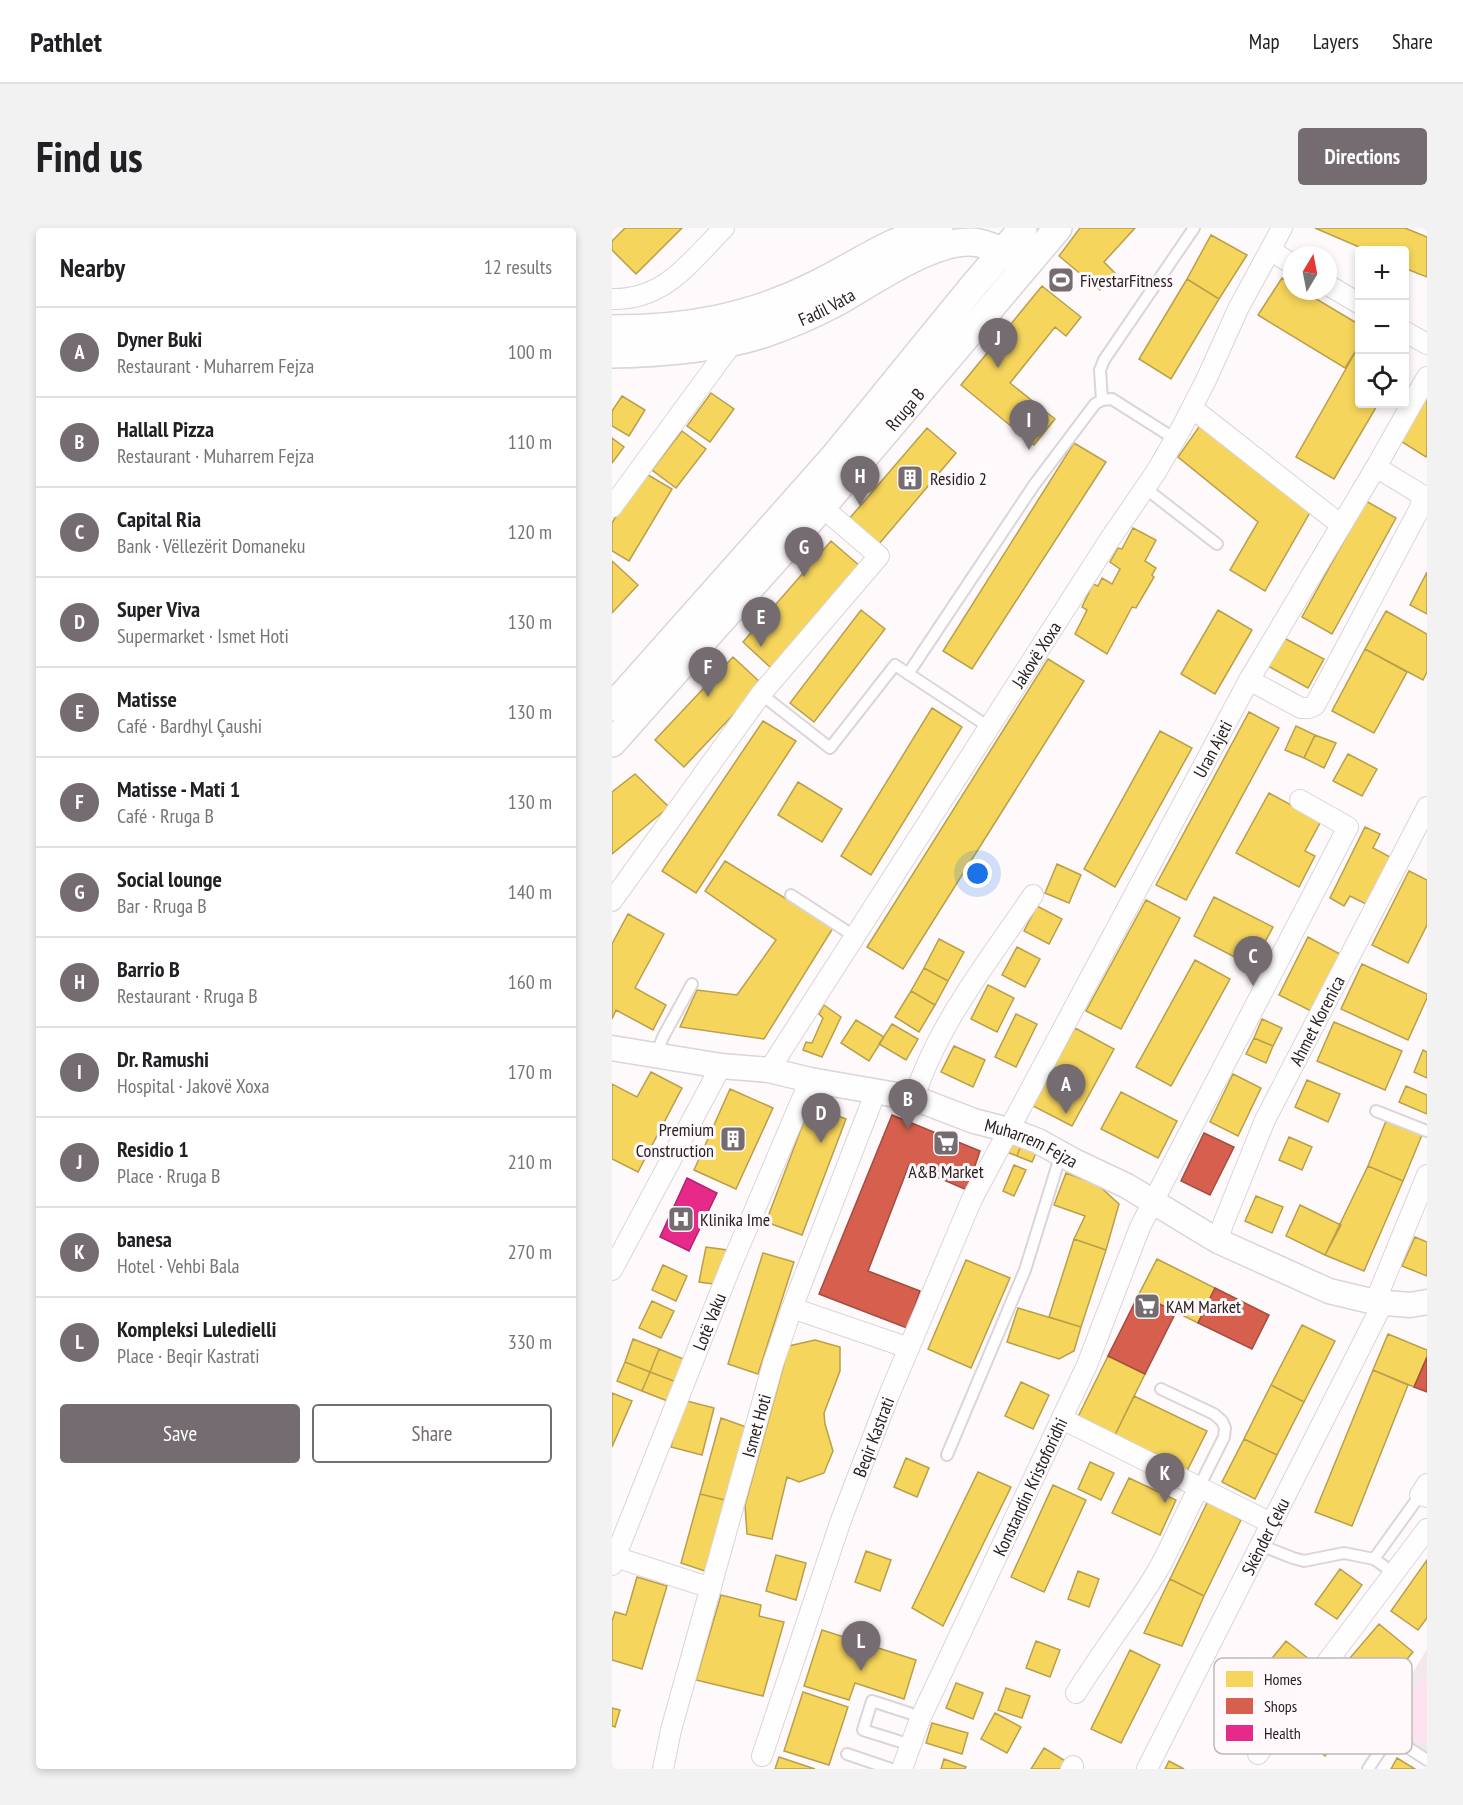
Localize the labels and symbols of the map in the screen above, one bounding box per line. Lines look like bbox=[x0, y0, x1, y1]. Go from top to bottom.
north arrow bbox=[1283, 246, 1337, 300]
sports icon: FivestarFitness bbox=[1046, 265, 1076, 295]
place label: FivestarFitness bbox=[1080, 269, 1173, 292]
street label: Fadil Vata bbox=[795, 283, 859, 331]
pin: J bbox=[978, 318, 1018, 368]
street label: Rruga B bbox=[880, 383, 929, 435]
pin: I bbox=[1010, 400, 1048, 450]
pin: H bbox=[840, 456, 880, 506]
building icon: Residio 2 bbox=[895, 463, 925, 493]
place label: Residio 2 bbox=[930, 467, 987, 490]
pin: G bbox=[784, 528, 824, 577]
pin: E bbox=[742, 598, 780, 647]
street label: Jakovë Xoxa bbox=[1006, 617, 1066, 693]
pin: F bbox=[688, 648, 728, 697]
street label: Uran Ajeti bbox=[1188, 716, 1237, 781]
your location bbox=[963, 859, 992, 888]
pin: C bbox=[1234, 936, 1272, 986]
street label: Ahmet Korenica bbox=[1284, 972, 1349, 1069]
pin: A bbox=[1046, 1064, 1086, 1114]
pin: B bbox=[888, 1080, 928, 1129]
pin: D bbox=[802, 1094, 840, 1143]
street label: Muharrem Fejza bbox=[982, 1113, 1082, 1172]
place label: Premium Construction bbox=[636, 1118, 714, 1162]
building icon: Premium Construction bbox=[718, 1124, 748, 1154]
supermarket icon: A&B Market bbox=[931, 1128, 961, 1158]
place label: A&B Market bbox=[908, 1160, 984, 1183]
hospital icon: Klinika Ime bbox=[666, 1204, 696, 1234]
place label: Klinika Ime bbox=[700, 1208, 770, 1231]
street label: Lotë Vaku bbox=[687, 1290, 730, 1354]
supermarket icon: KAM Market bbox=[1132, 1291, 1162, 1321]
place label: KAM Market bbox=[1166, 1295, 1241, 1318]
street label: Ismet Hoti bbox=[736, 1391, 776, 1460]
street label: Beqir Kastrati bbox=[847, 1393, 899, 1480]
street label: Konstandin Kristoforidhi bbox=[987, 1414, 1072, 1559]
pin: K bbox=[1146, 1454, 1184, 1503]
street label: Skënder Çeku bbox=[1236, 1494, 1294, 1579]
pin: L bbox=[842, 1622, 880, 1671]
legend bbox=[1214, 1658, 1412, 1754]
text: Homes bbox=[1264, 1669, 1302, 1689]
text: Shops bbox=[1264, 1696, 1297, 1716]
text: Health bbox=[1264, 1723, 1301, 1743]

